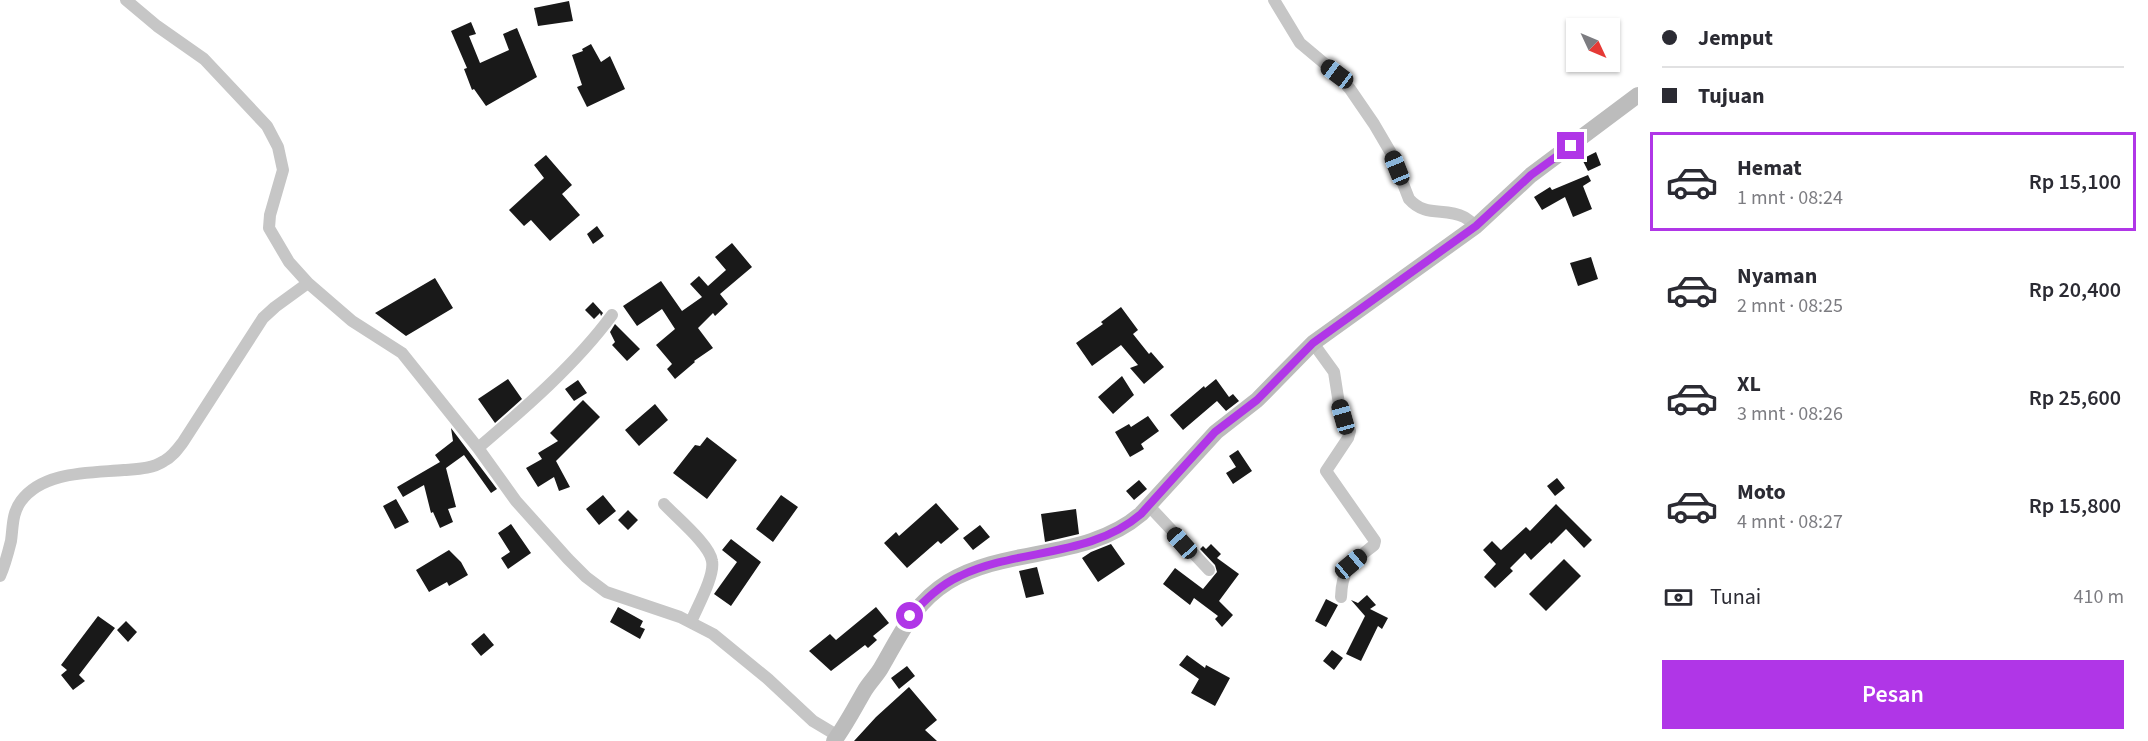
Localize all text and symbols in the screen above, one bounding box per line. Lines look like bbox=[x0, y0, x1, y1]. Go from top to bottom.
north arrow bbox=[1566, 18, 1620, 72]
map controls bbox=[1566, 18, 1620, 72]
text: Jemput bbox=[1698, 22, 1773, 54]
car bbox=[1317, 56, 1357, 92]
text: Tujuan bbox=[1698, 80, 1765, 112]
route end bbox=[1557, 132, 1584, 159]
car bbox=[1382, 148, 1412, 188]
text: Hemat bbox=[1737, 152, 1802, 184]
icon: car bbox=[1665, 155, 1719, 209]
text: Rp 15,100 bbox=[2029, 166, 2121, 198]
text: 1 mnt · 08:24 bbox=[1737, 184, 1843, 212]
text: Nyaman bbox=[1737, 260, 1817, 292]
icon: car bbox=[1665, 263, 1719, 317]
text: Rp 20,400 bbox=[2029, 274, 2121, 306]
text: 2 mnt · 08:25 bbox=[1737, 292, 1843, 320]
text: XL bbox=[1737, 368, 1761, 400]
icon: car bbox=[1665, 371, 1719, 425]
text: Rp 25,600 bbox=[2029, 382, 2121, 414]
car bbox=[1329, 397, 1357, 437]
text: 3 mnt · 08:26 bbox=[1737, 400, 1843, 428]
text: Moto bbox=[1737, 476, 1786, 508]
icon: car bbox=[1665, 479, 1719, 533]
text: Rp 15,800 bbox=[2029, 490, 2121, 522]
text: 4 mnt · 08:27 bbox=[1737, 508, 1843, 536]
car bbox=[1163, 524, 1201, 562]
car bbox=[1331, 546, 1371, 582]
icon: cash bbox=[1662, 581, 1695, 614]
text: Tunai bbox=[1710, 581, 1761, 613]
text: 410 m bbox=[2074, 583, 2124, 611]
route start bbox=[896, 602, 923, 629]
button: Pesan bbox=[1662, 660, 2124, 729]

